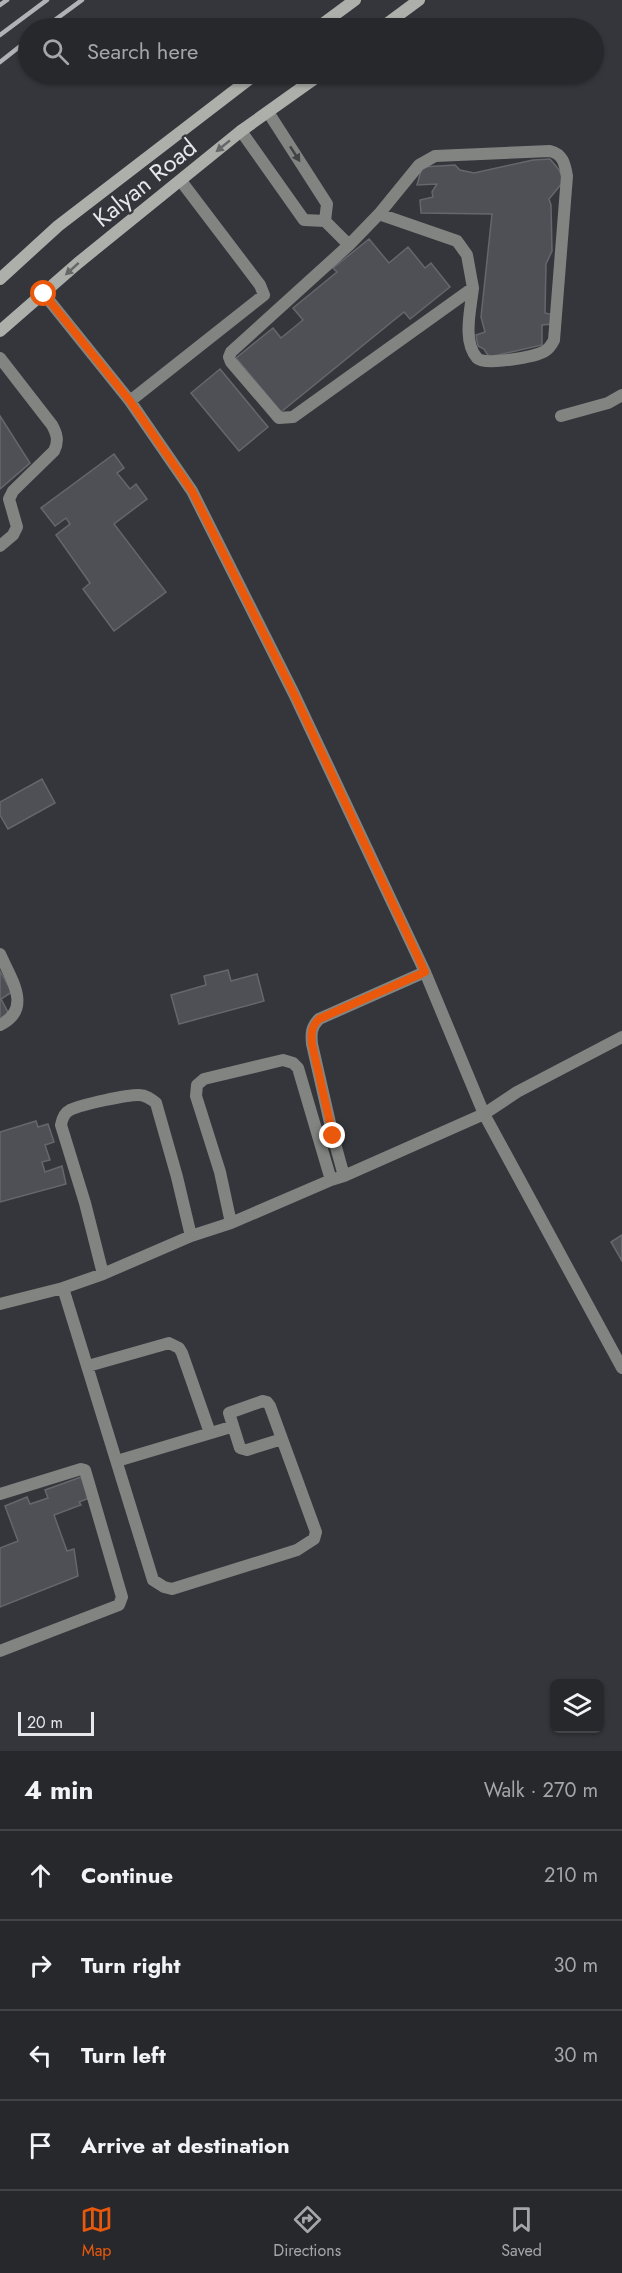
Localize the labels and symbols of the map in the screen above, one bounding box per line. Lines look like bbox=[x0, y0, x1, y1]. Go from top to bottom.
street label: Kalyan Road bbox=[85, 130, 204, 235]
one-way arrow bbox=[215, 140, 231, 153]
one-way arrow bbox=[289, 146, 300, 162]
one-way arrow bbox=[65, 262, 80, 275]
route start bbox=[30, 280, 56, 306]
route end bbox=[319, 1122, 345, 1148]
scale bar bbox=[18, 1709, 94, 1736]

